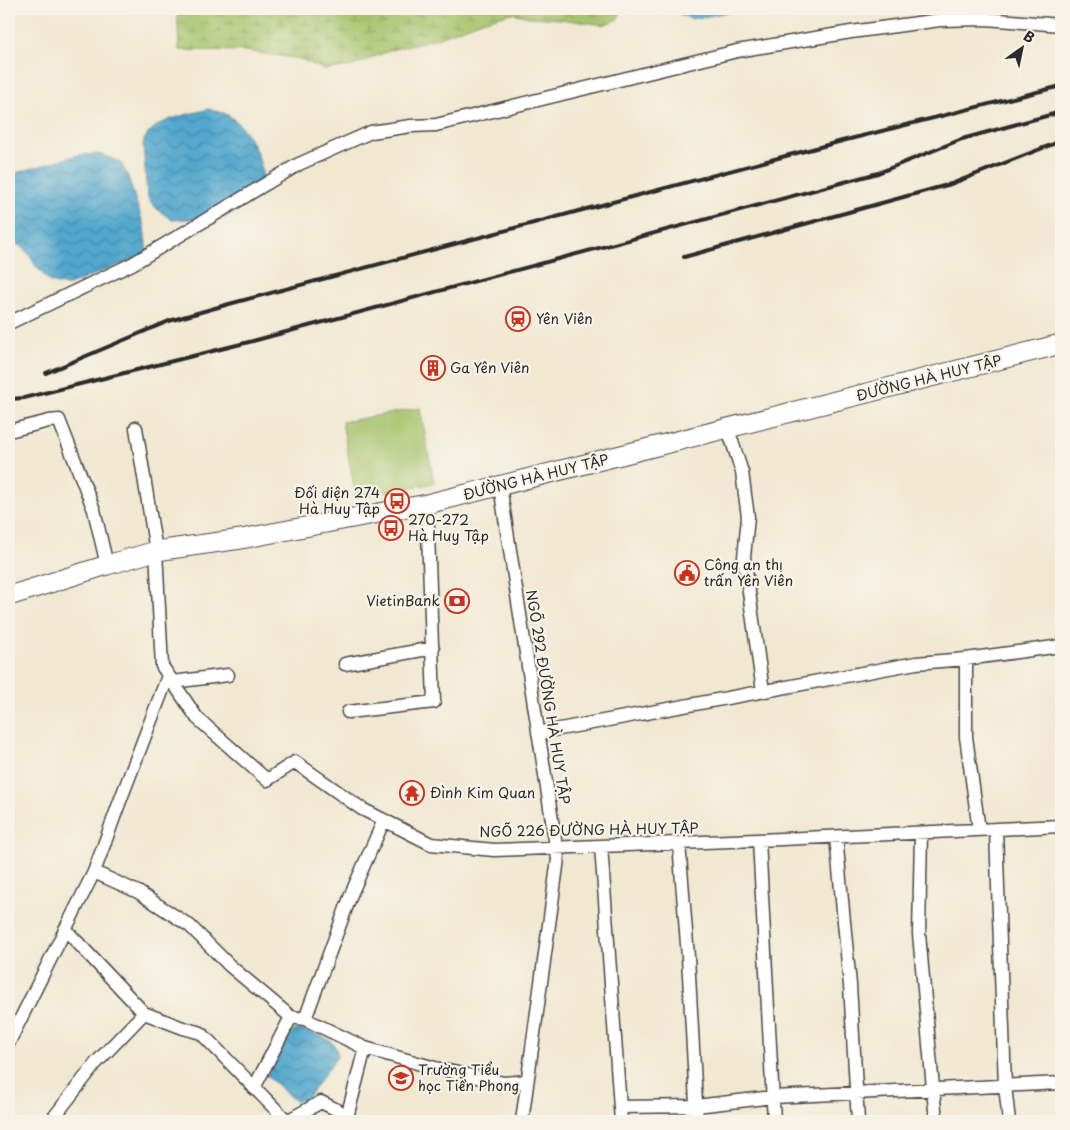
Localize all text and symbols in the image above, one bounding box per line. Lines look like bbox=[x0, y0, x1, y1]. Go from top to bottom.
north arrow bbox=[998, 22, 1048, 72]
text: B bbox=[1020, 25, 1039, 48]
station icon: Yên Viên bbox=[505, 306, 531, 332]
place label: Yên Viên bbox=[536, 308, 593, 329]
street label: ĐƯỜNG HÀ HUY TẬP bbox=[854, 349, 1004, 406]
building icon: Ga Yên Viên bbox=[420, 355, 446, 381]
place label: Ga Yên Viên bbox=[450, 357, 530, 378]
street label: ĐƯỜNG HÀ HUY TẬP bbox=[461, 448, 611, 505]
place label: Đối diện 274 Hà Huy Tập bbox=[294, 482, 380, 519]
bus stop icon: Đối diện 274 Hà Huy Tập bbox=[384, 488, 410, 514]
place label: 270-272 Hà Huy Tập bbox=[408, 509, 489, 546]
bus stop icon: 270-272 Hà Huy Tập bbox=[378, 515, 404, 541]
place label: Công an thị trấn Yên Viên bbox=[704, 554, 793, 591]
public building icon: Công an thị trấn Yên Viên bbox=[674, 560, 700, 586]
bank icon: VietinBank bbox=[444, 588, 470, 614]
street label: NGÕ 292 ĐƯỜNG HÀ HUY TẬP bbox=[521, 588, 576, 806]
place label: VietinBank bbox=[366, 590, 440, 611]
temple icon: Đình Kim Quan bbox=[399, 780, 425, 806]
place label: Đình Kim Quan bbox=[430, 782, 536, 803]
street label: NGÕ 226 ĐƯỜNG HÀ HUY TẬP bbox=[479, 817, 699, 842]
place label: Trường Tiểu học Tiền Phong bbox=[418, 1059, 519, 1096]
school or university icon: Trường Tiểu học Tiền Phong bbox=[388, 1065, 414, 1091]

